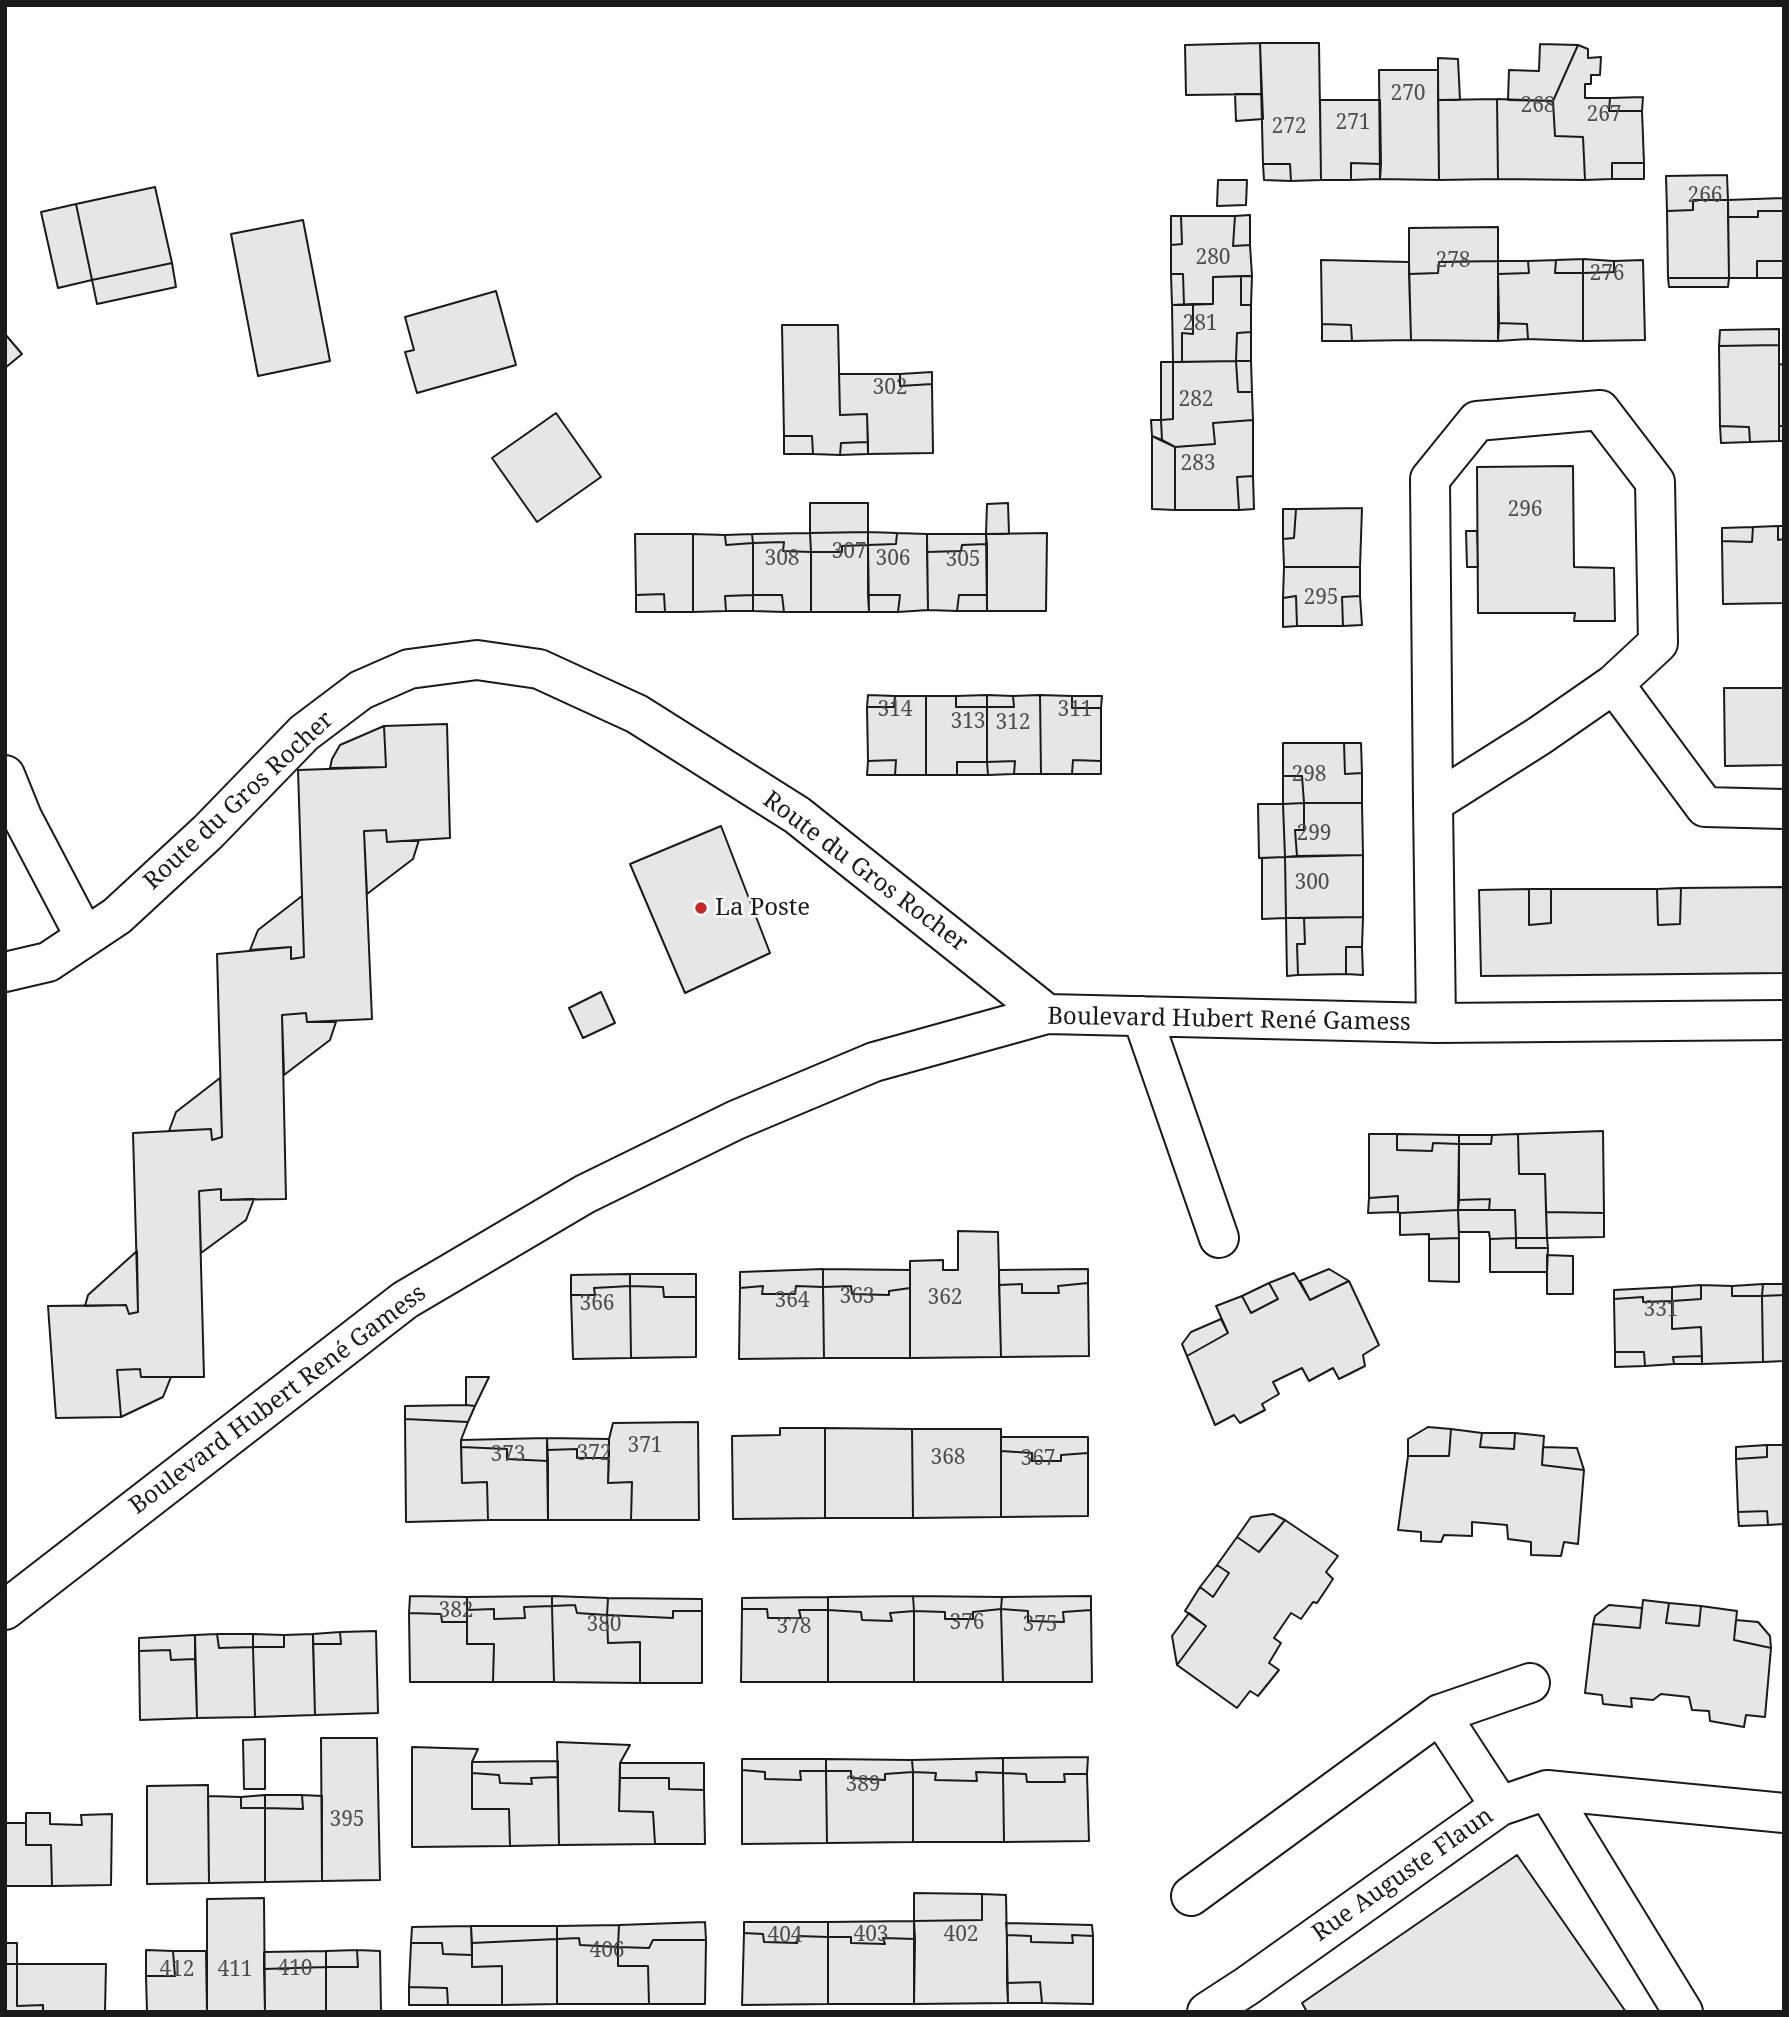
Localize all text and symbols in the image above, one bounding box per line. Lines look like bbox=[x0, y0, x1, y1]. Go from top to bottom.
house number: 270 bbox=[1390, 81, 1426, 107]
house number: 268 bbox=[1520, 93, 1556, 119]
house number: 267 bbox=[1586, 102, 1622, 128]
house number: 271 bbox=[1335, 110, 1371, 136]
house number: 272 bbox=[1271, 114, 1307, 140]
house number: 266 bbox=[1687, 183, 1723, 209]
house number: 280 bbox=[1195, 245, 1231, 271]
house number: 278 bbox=[1435, 248, 1471, 274]
house number: 276 bbox=[1589, 261, 1625, 287]
house number: 281 bbox=[1182, 311, 1218, 337]
house number: 302 bbox=[872, 375, 908, 401]
house number: 282 bbox=[1178, 387, 1214, 413]
house number: 283 bbox=[1180, 451, 1216, 477]
house number: 296 bbox=[1507, 497, 1543, 523]
house number: 307 bbox=[831, 539, 867, 565]
house number: 308 bbox=[764, 546, 800, 572]
house number: 306 bbox=[875, 546, 911, 572]
house number: 305 bbox=[945, 547, 981, 573]
house number: 295 bbox=[1303, 585, 1339, 611]
house number: 314 bbox=[877, 697, 913, 723]
house number: 311 bbox=[1057, 697, 1093, 723]
street label: Route du Gros Rocher bbox=[138, 706, 340, 896]
house number: 313 bbox=[950, 709, 986, 735]
house number: 312 bbox=[995, 710, 1031, 736]
house number: 298 bbox=[1291, 762, 1327, 788]
street label: Route du Gros Rocher bbox=[757, 786, 973, 958]
house number: 299 bbox=[1296, 821, 1332, 847]
house number: 300 bbox=[1294, 870, 1330, 896]
place label: La Poste bbox=[715, 894, 810, 922]
marker: La Poste bbox=[693, 900, 709, 916]
street label: Boulevard Hubert René Gamess bbox=[1047, 1002, 1411, 1038]
street label: Boulevard Hubert René Gamess bbox=[124, 1279, 432, 1521]
house number: 363 bbox=[839, 1284, 875, 1310]
house number: 362 bbox=[927, 1285, 963, 1311]
house number: 364 bbox=[774, 1288, 810, 1314]
house number: 366 bbox=[579, 1291, 615, 1317]
house number: 331 bbox=[1643, 1297, 1679, 1323]
house number: 371 bbox=[627, 1433, 663, 1459]
house number: 372 bbox=[576, 1441, 612, 1467]
house number: 373 bbox=[490, 1442, 526, 1468]
house number: 368 bbox=[930, 1445, 966, 1471]
house number: 367 bbox=[1020, 1446, 1056, 1472]
house number: 382 bbox=[438, 1598, 474, 1624]
house number: 376 bbox=[949, 1610, 985, 1636]
house number: 380 bbox=[586, 1612, 622, 1638]
house number: 375 bbox=[1022, 1612, 1058, 1638]
house number: 378 bbox=[776, 1614, 812, 1640]
house number: 389 bbox=[845, 1772, 881, 1798]
street label: Rue Auguste Flaun bbox=[1307, 1802, 1499, 1948]
house number: 395 bbox=[329, 1807, 365, 1833]
house number: 403 bbox=[853, 1922, 889, 1948]
house number: 402 bbox=[943, 1922, 979, 1948]
house number: 404 bbox=[767, 1923, 803, 1949]
house number: 406 bbox=[589, 1938, 625, 1964]
house number: 410 bbox=[277, 1956, 313, 1982]
house number: 412 bbox=[159, 1957, 195, 1983]
house number: 411 bbox=[217, 1957, 253, 1983]

